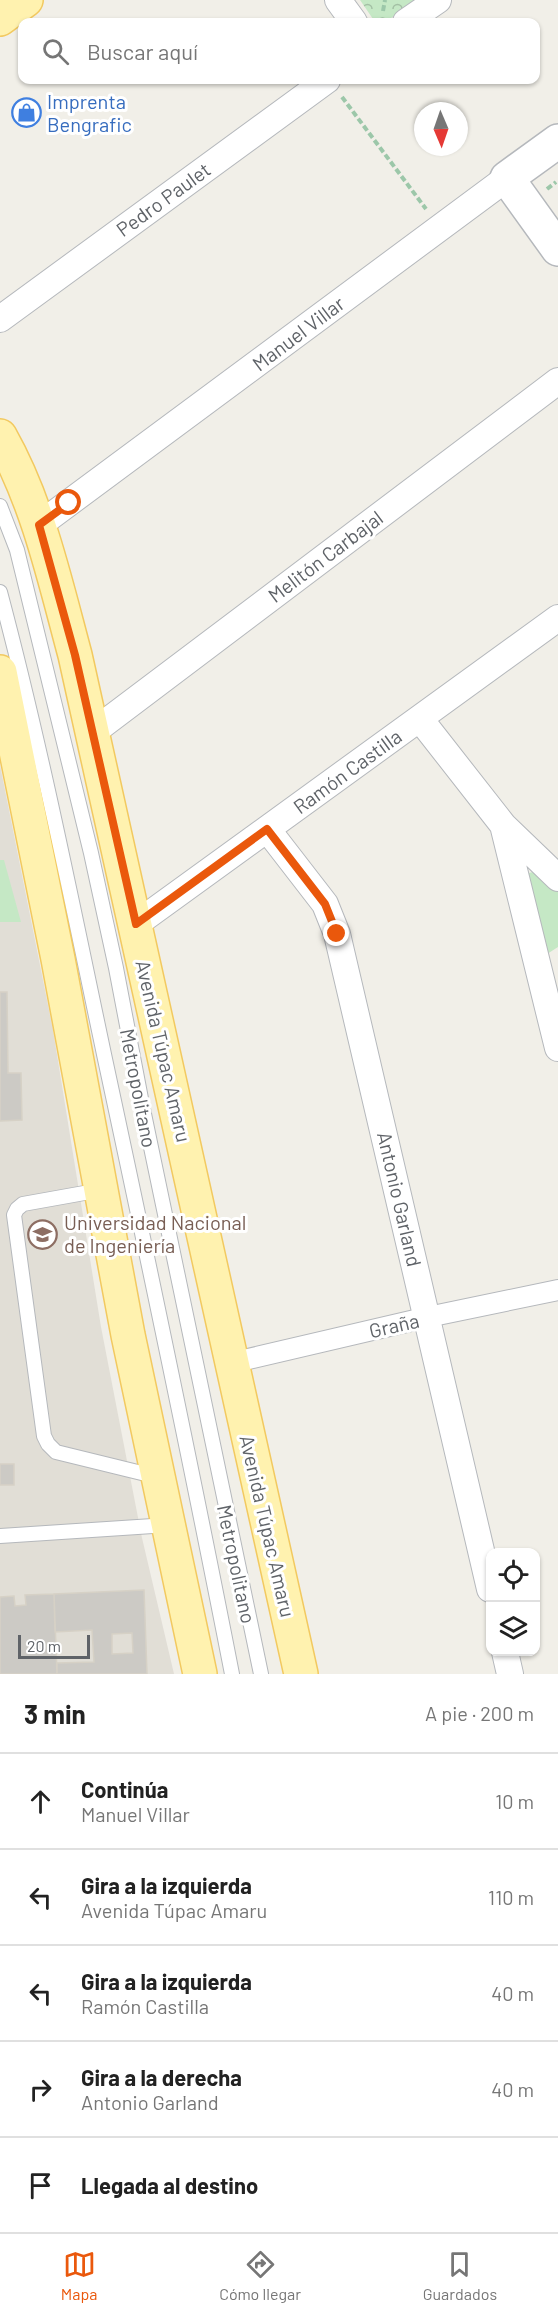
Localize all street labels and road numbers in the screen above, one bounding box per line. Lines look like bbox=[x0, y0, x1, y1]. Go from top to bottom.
street label: Pedro Paulet bbox=[111, 157, 215, 241]
street label: Manuel Villar bbox=[247, 291, 349, 375]
street label: Melitón Carbajal bbox=[263, 505, 387, 607]
street label: Ramón Castilla bbox=[288, 724, 406, 818]
street label: Avenida Túpac Amaru bbox=[131, 958, 197, 1144]
street label: Metropolitano bbox=[116, 1026, 162, 1150]
street label: Antonio Garland bbox=[373, 1129, 427, 1269]
street label: Graña bbox=[367, 1308, 421, 1342]
street label: Avenida Túpac Amaru bbox=[235, 1433, 301, 1619]
street label: Metropolitano bbox=[213, 1502, 261, 1626]

